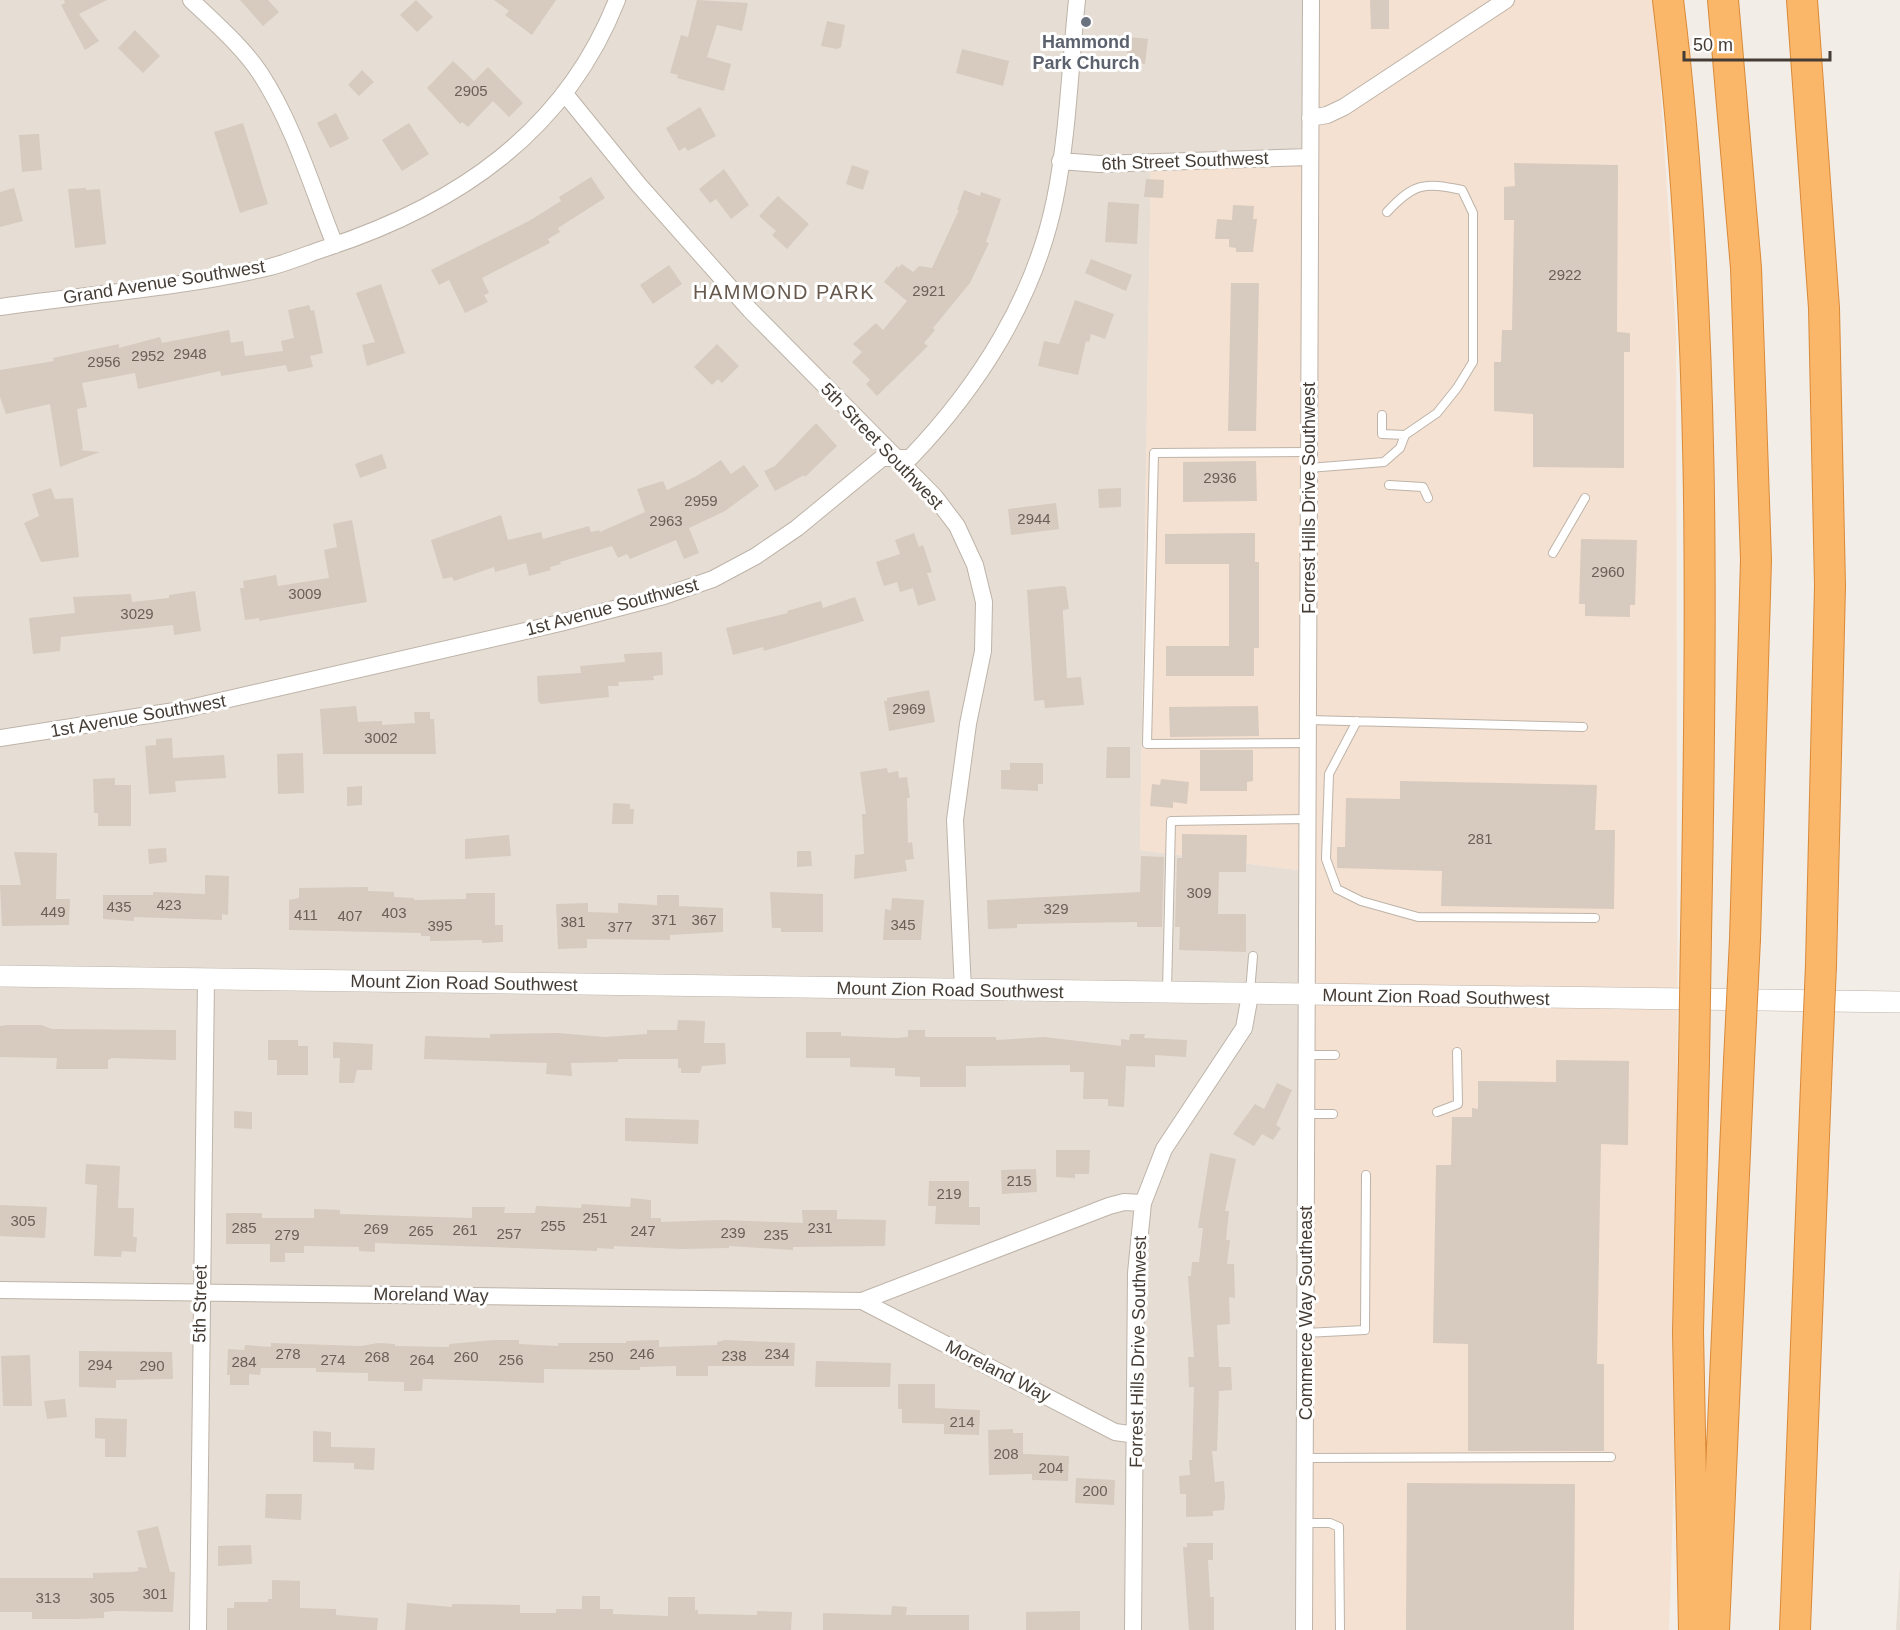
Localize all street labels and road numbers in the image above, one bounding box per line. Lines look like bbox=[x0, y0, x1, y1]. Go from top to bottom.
street label: 6th Street Southwest bbox=[1101, 148, 1269, 174]
street label: Grand Avenue Southwest bbox=[62, 256, 266, 308]
street label: 5th Street Southwest bbox=[817, 379, 947, 513]
street label: Forrest Hills Drive Southwest bbox=[1299, 382, 1319, 614]
street label: 1st Avenue Southwest bbox=[524, 574, 700, 640]
street label: 1st Avenue Southwest bbox=[49, 691, 227, 741]
street label: Mount Zion Road Southwest bbox=[350, 971, 578, 995]
street label: Mount Zion Road Southwest bbox=[836, 978, 1064, 1002]
street label: Mount Zion Road Southwest bbox=[1322, 985, 1550, 1009]
street label: Commerce Way Southeast bbox=[1296, 1206, 1316, 1420]
street label: Forrest Hills Drive Southwest bbox=[1126, 1236, 1150, 1468]
street label: 5th Street bbox=[189, 1265, 211, 1343]
street label: Moreland Way bbox=[373, 1284, 489, 1306]
street label: Moreland Way bbox=[942, 1336, 1054, 1406]

